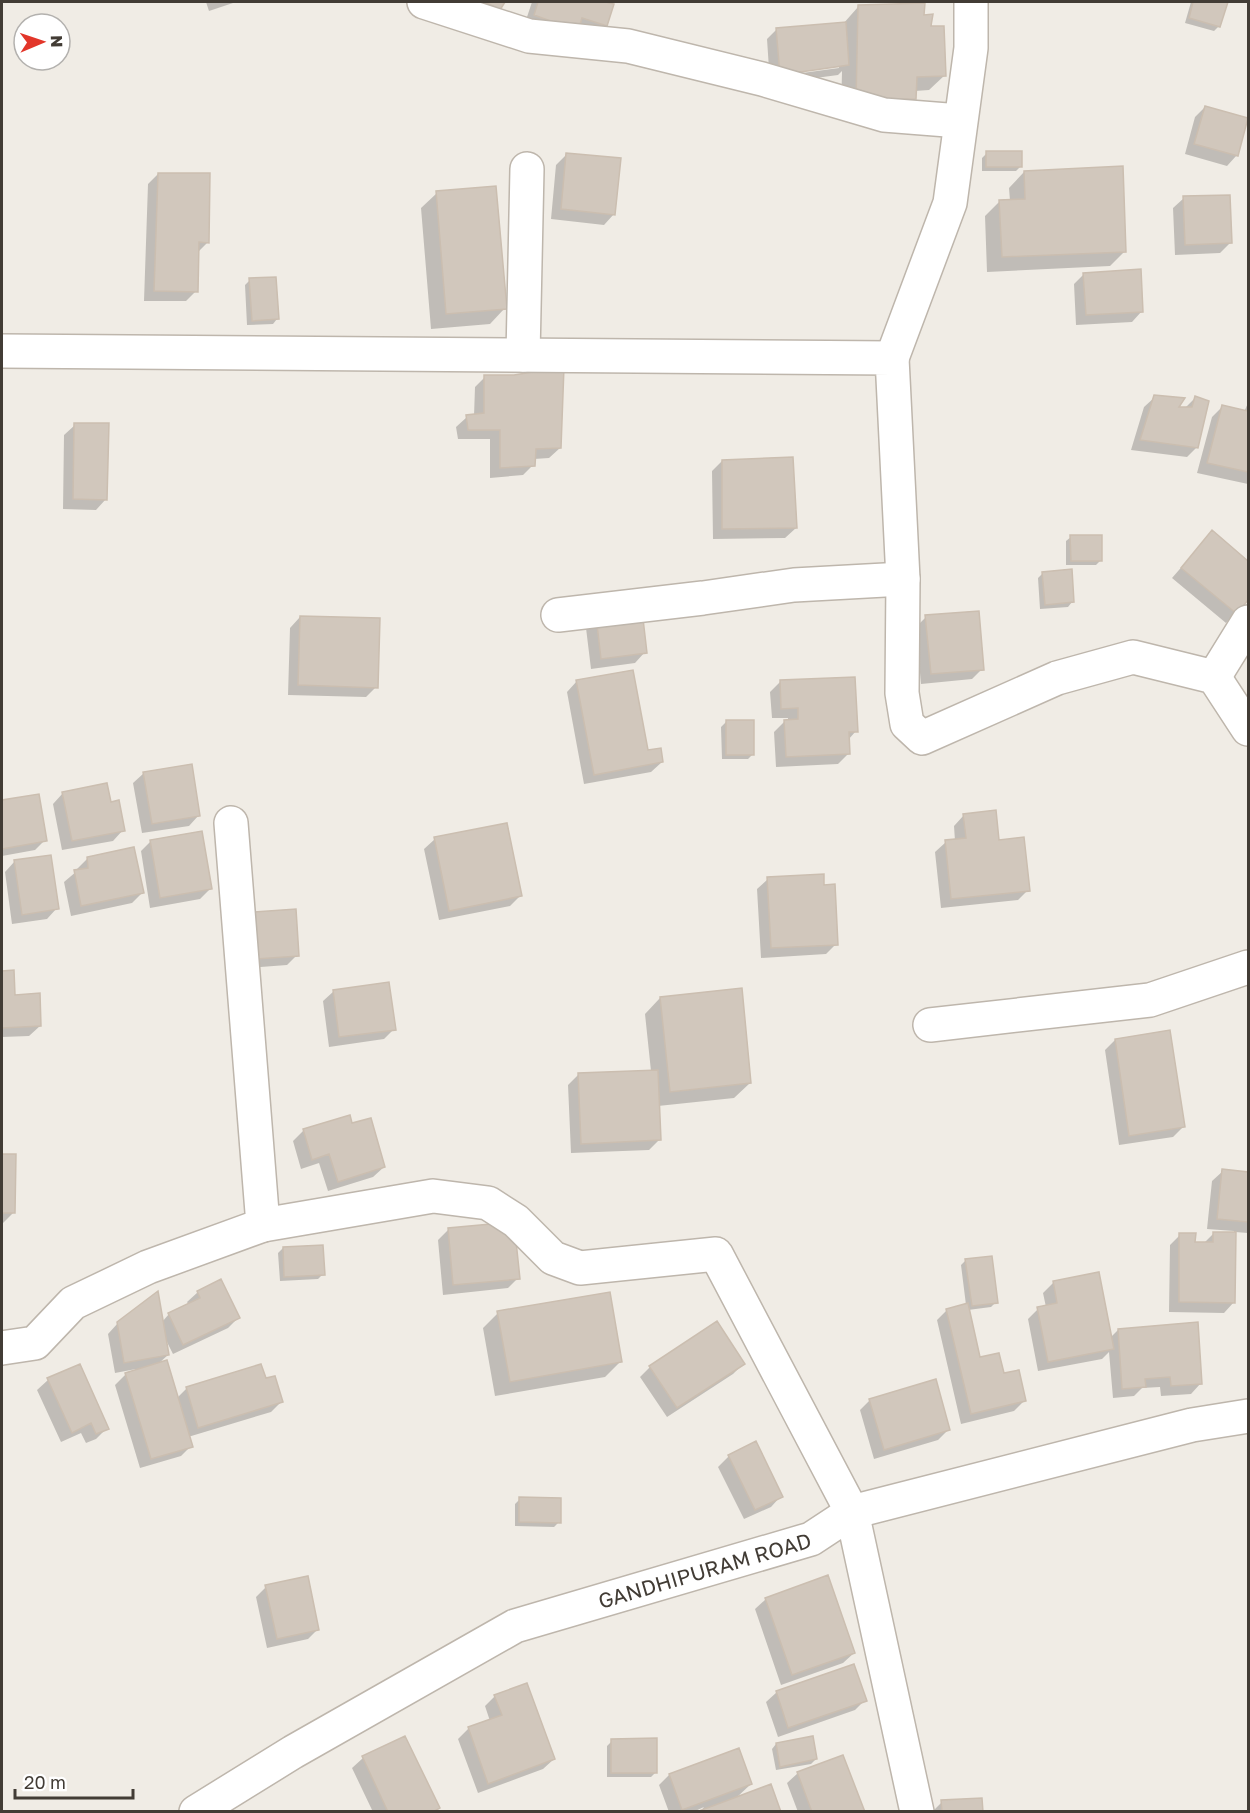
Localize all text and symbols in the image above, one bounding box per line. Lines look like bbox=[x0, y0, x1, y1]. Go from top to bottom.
north arrow bbox=[12, 12, 72, 72]
text: N bbox=[47, 35, 67, 48]
street label: GANDHIPURAM ROAD bbox=[595, 1527, 814, 1614]
scale bar bbox=[15, 1762, 134, 1800]
text: 20 m bbox=[24, 1771, 66, 1793]

